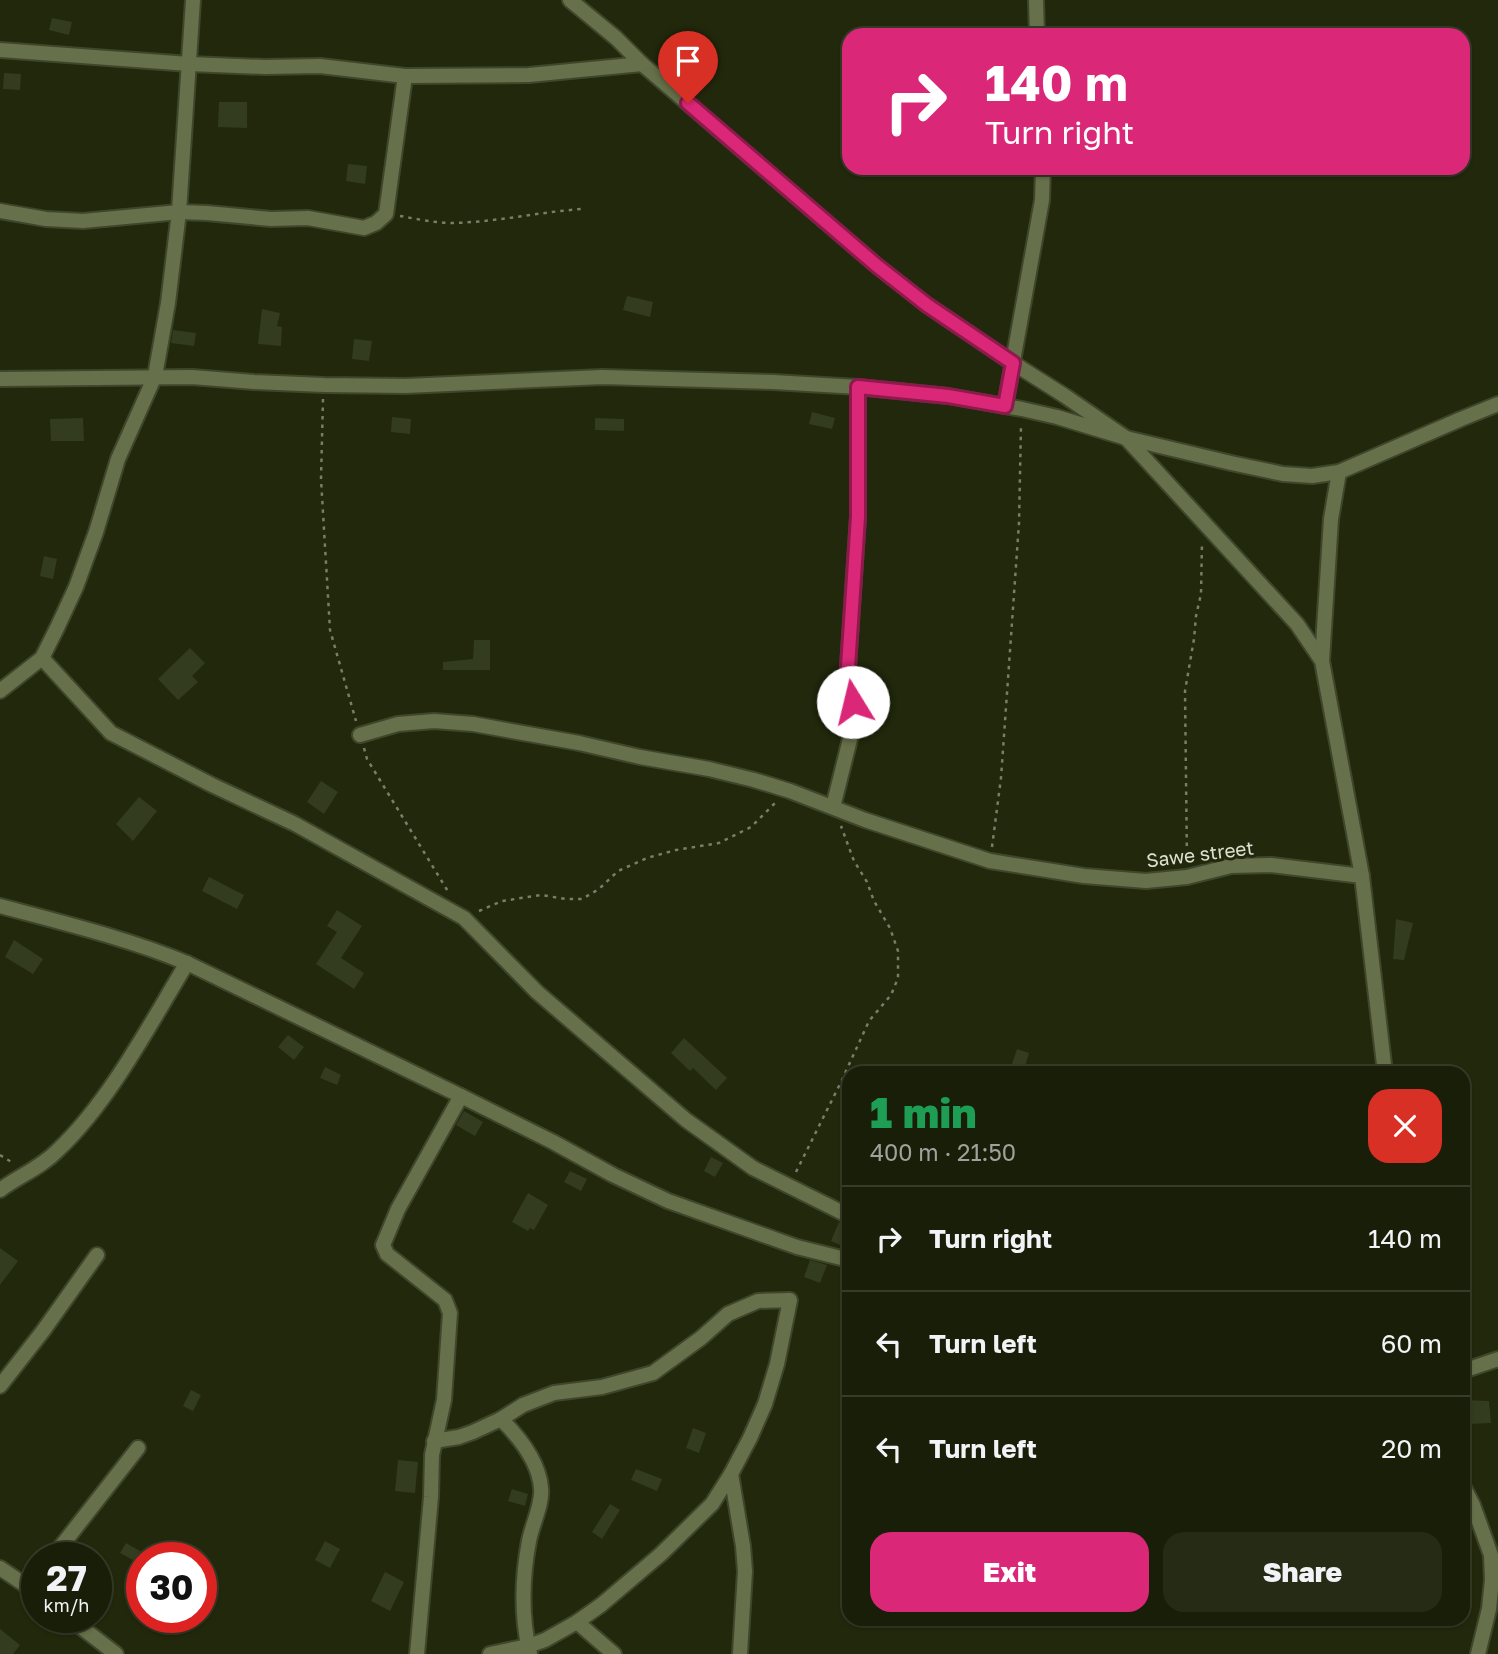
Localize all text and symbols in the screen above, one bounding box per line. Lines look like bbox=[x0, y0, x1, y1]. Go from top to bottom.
pin bbox=[658, 31, 718, 103]
icon: arrive bbox=[669, 42, 707, 80]
text: 140 m bbox=[985, 53, 1128, 112]
icon: right bbox=[870, 56, 961, 147]
text: Turn right bbox=[985, 113, 1134, 151]
position arrow bbox=[816, 665, 890, 739]
street label: Sawe street bbox=[1145, 835, 1255, 872]
text: 1 min bbox=[870, 1087, 977, 1137]
button: close bbox=[1368, 1089, 1442, 1163]
text: 400 m · 21:50 bbox=[870, 1138, 1016, 1166]
icon: right bbox=[870, 1220, 908, 1258]
text: Turn right bbox=[929, 1223, 1052, 1254]
text: 140 m bbox=[1368, 1223, 1442, 1254]
icon: left bbox=[870, 1325, 908, 1363]
text: Turn left bbox=[929, 1328, 1037, 1359]
text: 60 m bbox=[1381, 1328, 1442, 1359]
icon: left bbox=[870, 1430, 908, 1468]
text: Turn left bbox=[929, 1433, 1037, 1464]
text: 20 m bbox=[1381, 1433, 1442, 1464]
button: Exit bbox=[870, 1532, 1149, 1612]
button: Share bbox=[1163, 1532, 1442, 1612]
speed limit sign: 30 bbox=[126, 1542, 217, 1633]
text: 27 bbox=[46, 1557, 87, 1599]
text: km/h bbox=[44, 1594, 89, 1616]

